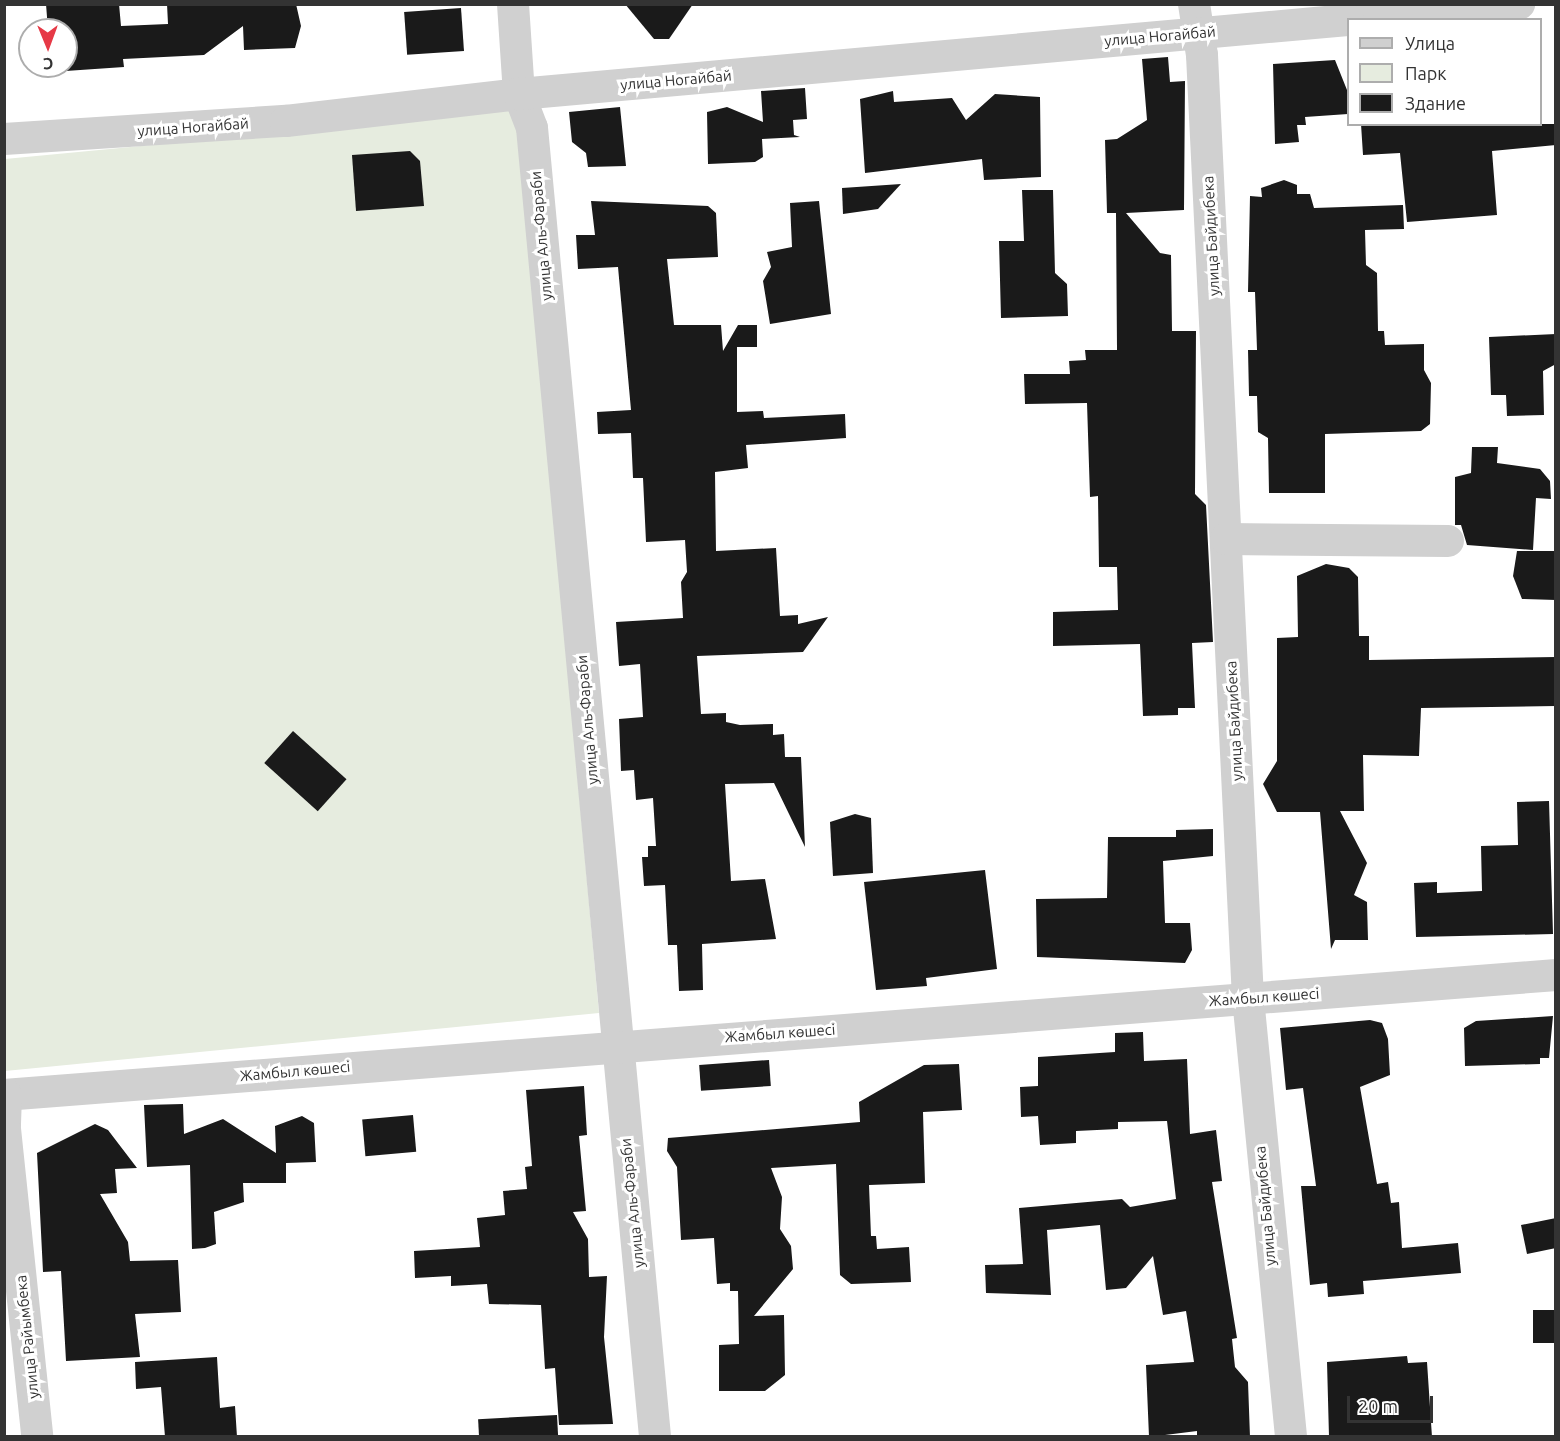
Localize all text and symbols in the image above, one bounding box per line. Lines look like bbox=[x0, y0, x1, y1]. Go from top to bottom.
north arrow bbox=[18, 18, 78, 78]
legend bbox=[1347, 18, 1542, 126]
street label: улица Ногайбай bbox=[1104, 22, 1216, 50]
text: Улица bbox=[1405, 33, 1455, 53]
text: С bbox=[43, 55, 54, 73]
text: Парк bbox=[1405, 63, 1446, 83]
street label: улица Ногайбай bbox=[620, 66, 732, 94]
text: Здание bbox=[1405, 93, 1466, 113]
street label: улица Ногайбай bbox=[137, 114, 249, 140]
street label: улица Аль-Фараби bbox=[526, 170, 556, 302]
street label: улица Байдибека bbox=[1199, 175, 1223, 297]
street label: улица Аль-Фараби bbox=[572, 654, 602, 786]
street label: улица Байдибека bbox=[1222, 660, 1246, 782]
street label: Жамбыл көшесі bbox=[1208, 984, 1320, 1010]
street label: Жамбыл көшесі bbox=[724, 1020, 836, 1046]
street label: Жамбыл көшесі bbox=[239, 1057, 351, 1085]
street label: улица Аль-Фараби bbox=[616, 1137, 648, 1269]
street label: улица Байдибека bbox=[1251, 1145, 1279, 1267]
street label: улица Райымбека bbox=[12, 1274, 42, 1400]
scale bar bbox=[1350, 1384, 1436, 1422]
text: 20 m bbox=[1358, 1396, 1398, 1416]

